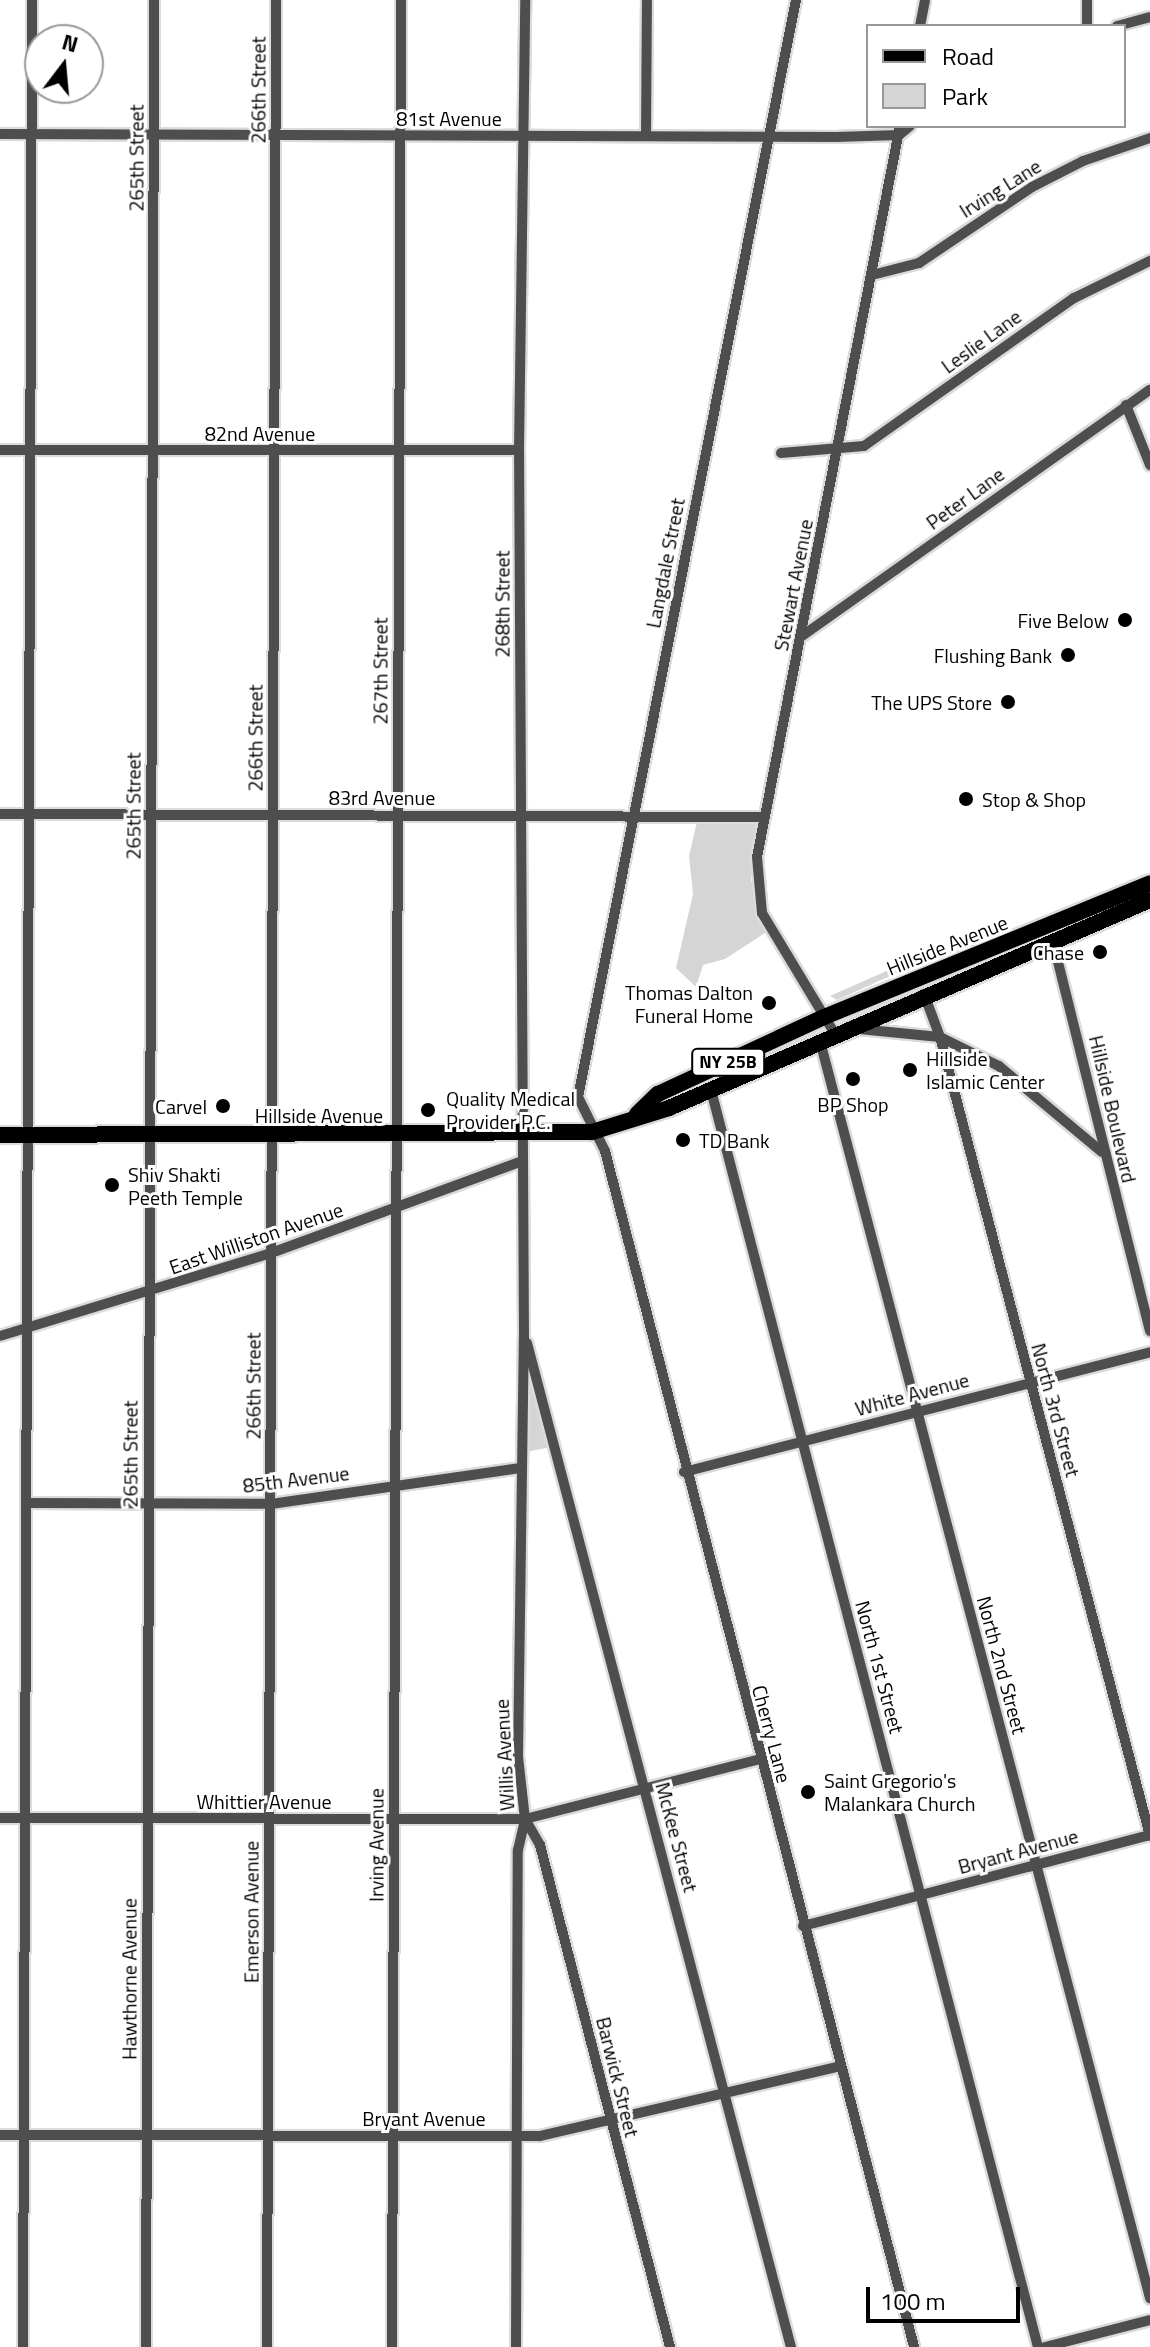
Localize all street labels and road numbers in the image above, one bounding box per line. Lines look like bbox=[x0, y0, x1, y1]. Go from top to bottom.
street label: 266th Street bbox=[246, 36, 270, 144]
street label: 265th Street bbox=[124, 104, 148, 212]
street label: 81st Avenue bbox=[396, 106, 502, 130]
street label: Irving Lane bbox=[955, 154, 1045, 222]
street label: Leslie Lane bbox=[936, 304, 1026, 378]
street label: 82nd Avenue bbox=[205, 421, 315, 445]
street label: Peter Lane bbox=[921, 462, 1009, 534]
street label: Langdale Street bbox=[641, 496, 689, 630]
street label: Stewart Avenue bbox=[768, 517, 818, 653]
street label: 268th Street bbox=[490, 550, 514, 658]
street label: 267th Street bbox=[368, 617, 392, 725]
street label: 266th Street bbox=[243, 684, 267, 792]
street label: 265th Street bbox=[121, 752, 145, 860]
street label: 83rd Avenue bbox=[329, 785, 435, 809]
street label: Hillside Avenue bbox=[883, 910, 1011, 980]
street label: Hillside Boulevard bbox=[1084, 1033, 1142, 1185]
road number: NY 25B bbox=[690, 1048, 766, 1076]
street label: Hillside Avenue bbox=[255, 1103, 383, 1127]
street label: East Williston Avenue bbox=[166, 1197, 346, 1279]
street label: 266th Street bbox=[241, 1332, 265, 1440]
street label: North 3rd Street bbox=[1027, 1341, 1085, 1479]
street label: White Avenue bbox=[852, 1367, 972, 1421]
street label: 265th Street bbox=[118, 1400, 142, 1508]
street label: 85th Avenue bbox=[241, 1461, 351, 1497]
street label: North 2nd Street bbox=[972, 1594, 1032, 1736]
street label: North 1st Street bbox=[851, 1598, 909, 1736]
street label: Cherry Lane bbox=[747, 1683, 797, 1785]
street label: Willis Avenue bbox=[489, 1698, 519, 1812]
street label: McKee Street bbox=[651, 1779, 703, 1895]
street label: Irving Avenue bbox=[364, 1788, 388, 1902]
street label: Whittier Avenue bbox=[196, 1789, 332, 1813]
street label: Bryant Avenue bbox=[955, 1823, 1081, 1879]
street label: Emerson Avenue bbox=[239, 1841, 263, 1983]
street label: Hawthorne Avenue bbox=[117, 1898, 141, 2060]
street label: Barwick Street bbox=[591, 2014, 645, 2140]
street label: Bryant Avenue bbox=[362, 2106, 486, 2130]

